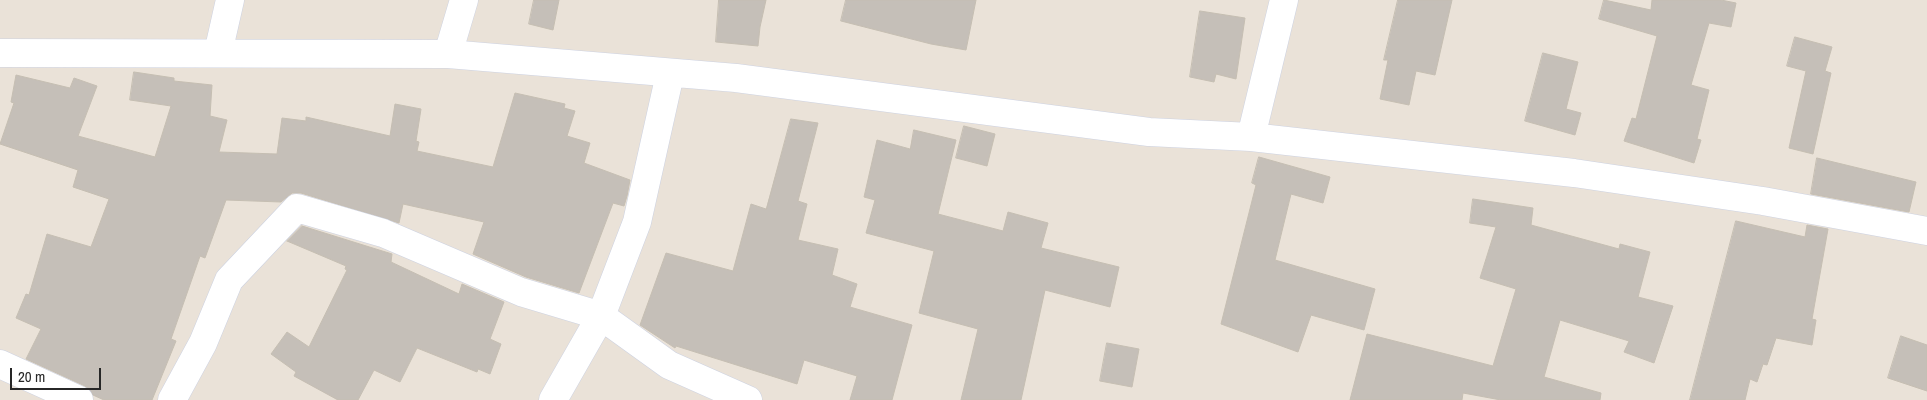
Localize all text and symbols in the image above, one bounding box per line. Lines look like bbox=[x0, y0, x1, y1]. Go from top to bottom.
scale bar bbox=[12, 358, 104, 390]
text: 20 m bbox=[18, 366, 45, 387]

